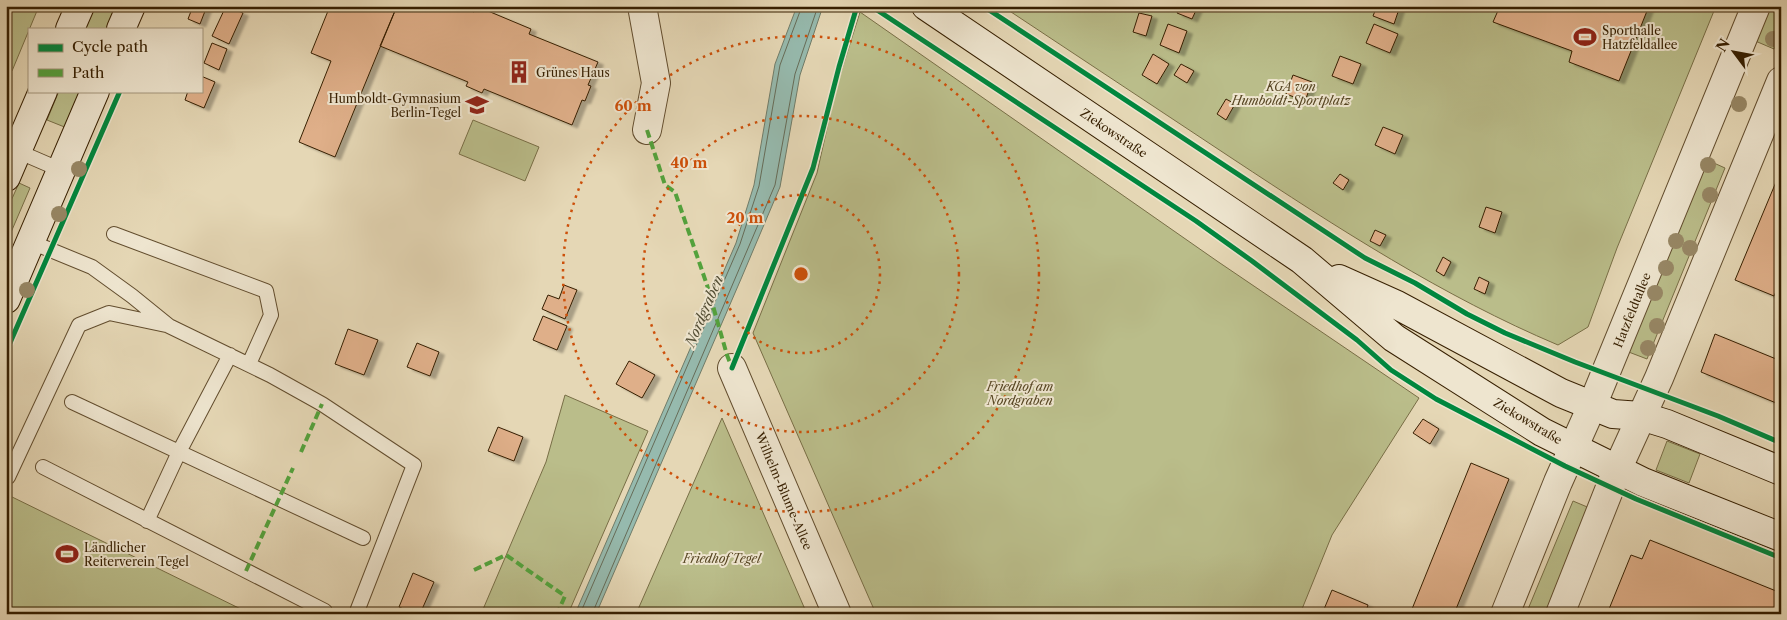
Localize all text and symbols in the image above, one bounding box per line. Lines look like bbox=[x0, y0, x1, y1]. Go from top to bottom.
place label: Sporthalle Hatzfeldallee bbox=[1602, 23, 1678, 52]
sports icon: Sporthalle Hatzfeldallee bbox=[1572, 24, 1598, 50]
legend bbox=[28, 28, 202, 92]
north arrow bbox=[1710, 28, 1760, 78]
text: N bbox=[1712, 35, 1734, 55]
text: Cycle path bbox=[72, 37, 149, 56]
building icon: Grünes Haus bbox=[506, 59, 532, 85]
text: Path bbox=[72, 63, 105, 82]
place label: Grünes Haus bbox=[536, 65, 610, 80]
park label: KGA von Humboldt-Sportplatz bbox=[1230, 79, 1351, 108]
place label: Humboldt-Gymnasium Berlin-Tegel bbox=[328, 91, 461, 120]
school or university icon: Humboldt-Gymnasium Berlin-Tegel bbox=[464, 92, 490, 118]
text: 60 m bbox=[614, 96, 652, 115]
street label: Ziekowstraße bbox=[1078, 105, 1151, 161]
text: 40 m bbox=[670, 153, 708, 172]
text: 20 m bbox=[726, 208, 764, 227]
centre of rings bbox=[792, 265, 810, 283]
street label: Hatzfeldtallee bbox=[1610, 270, 1654, 350]
water label: Nordgraben bbox=[680, 272, 727, 350]
park label: Friedhof am Nordgraben bbox=[986, 379, 1053, 408]
street label: Ziekowstraße bbox=[1491, 395, 1565, 448]
street label: Wilhelm-Blume-Allee bbox=[752, 429, 816, 552]
place label: Ländlicher Reiterverein Tegel bbox=[84, 540, 189, 569]
sports icon: Ländlicher Reiterverein Tegel bbox=[54, 541, 80, 567]
park label: Friedhof Tegel bbox=[682, 551, 762, 566]

